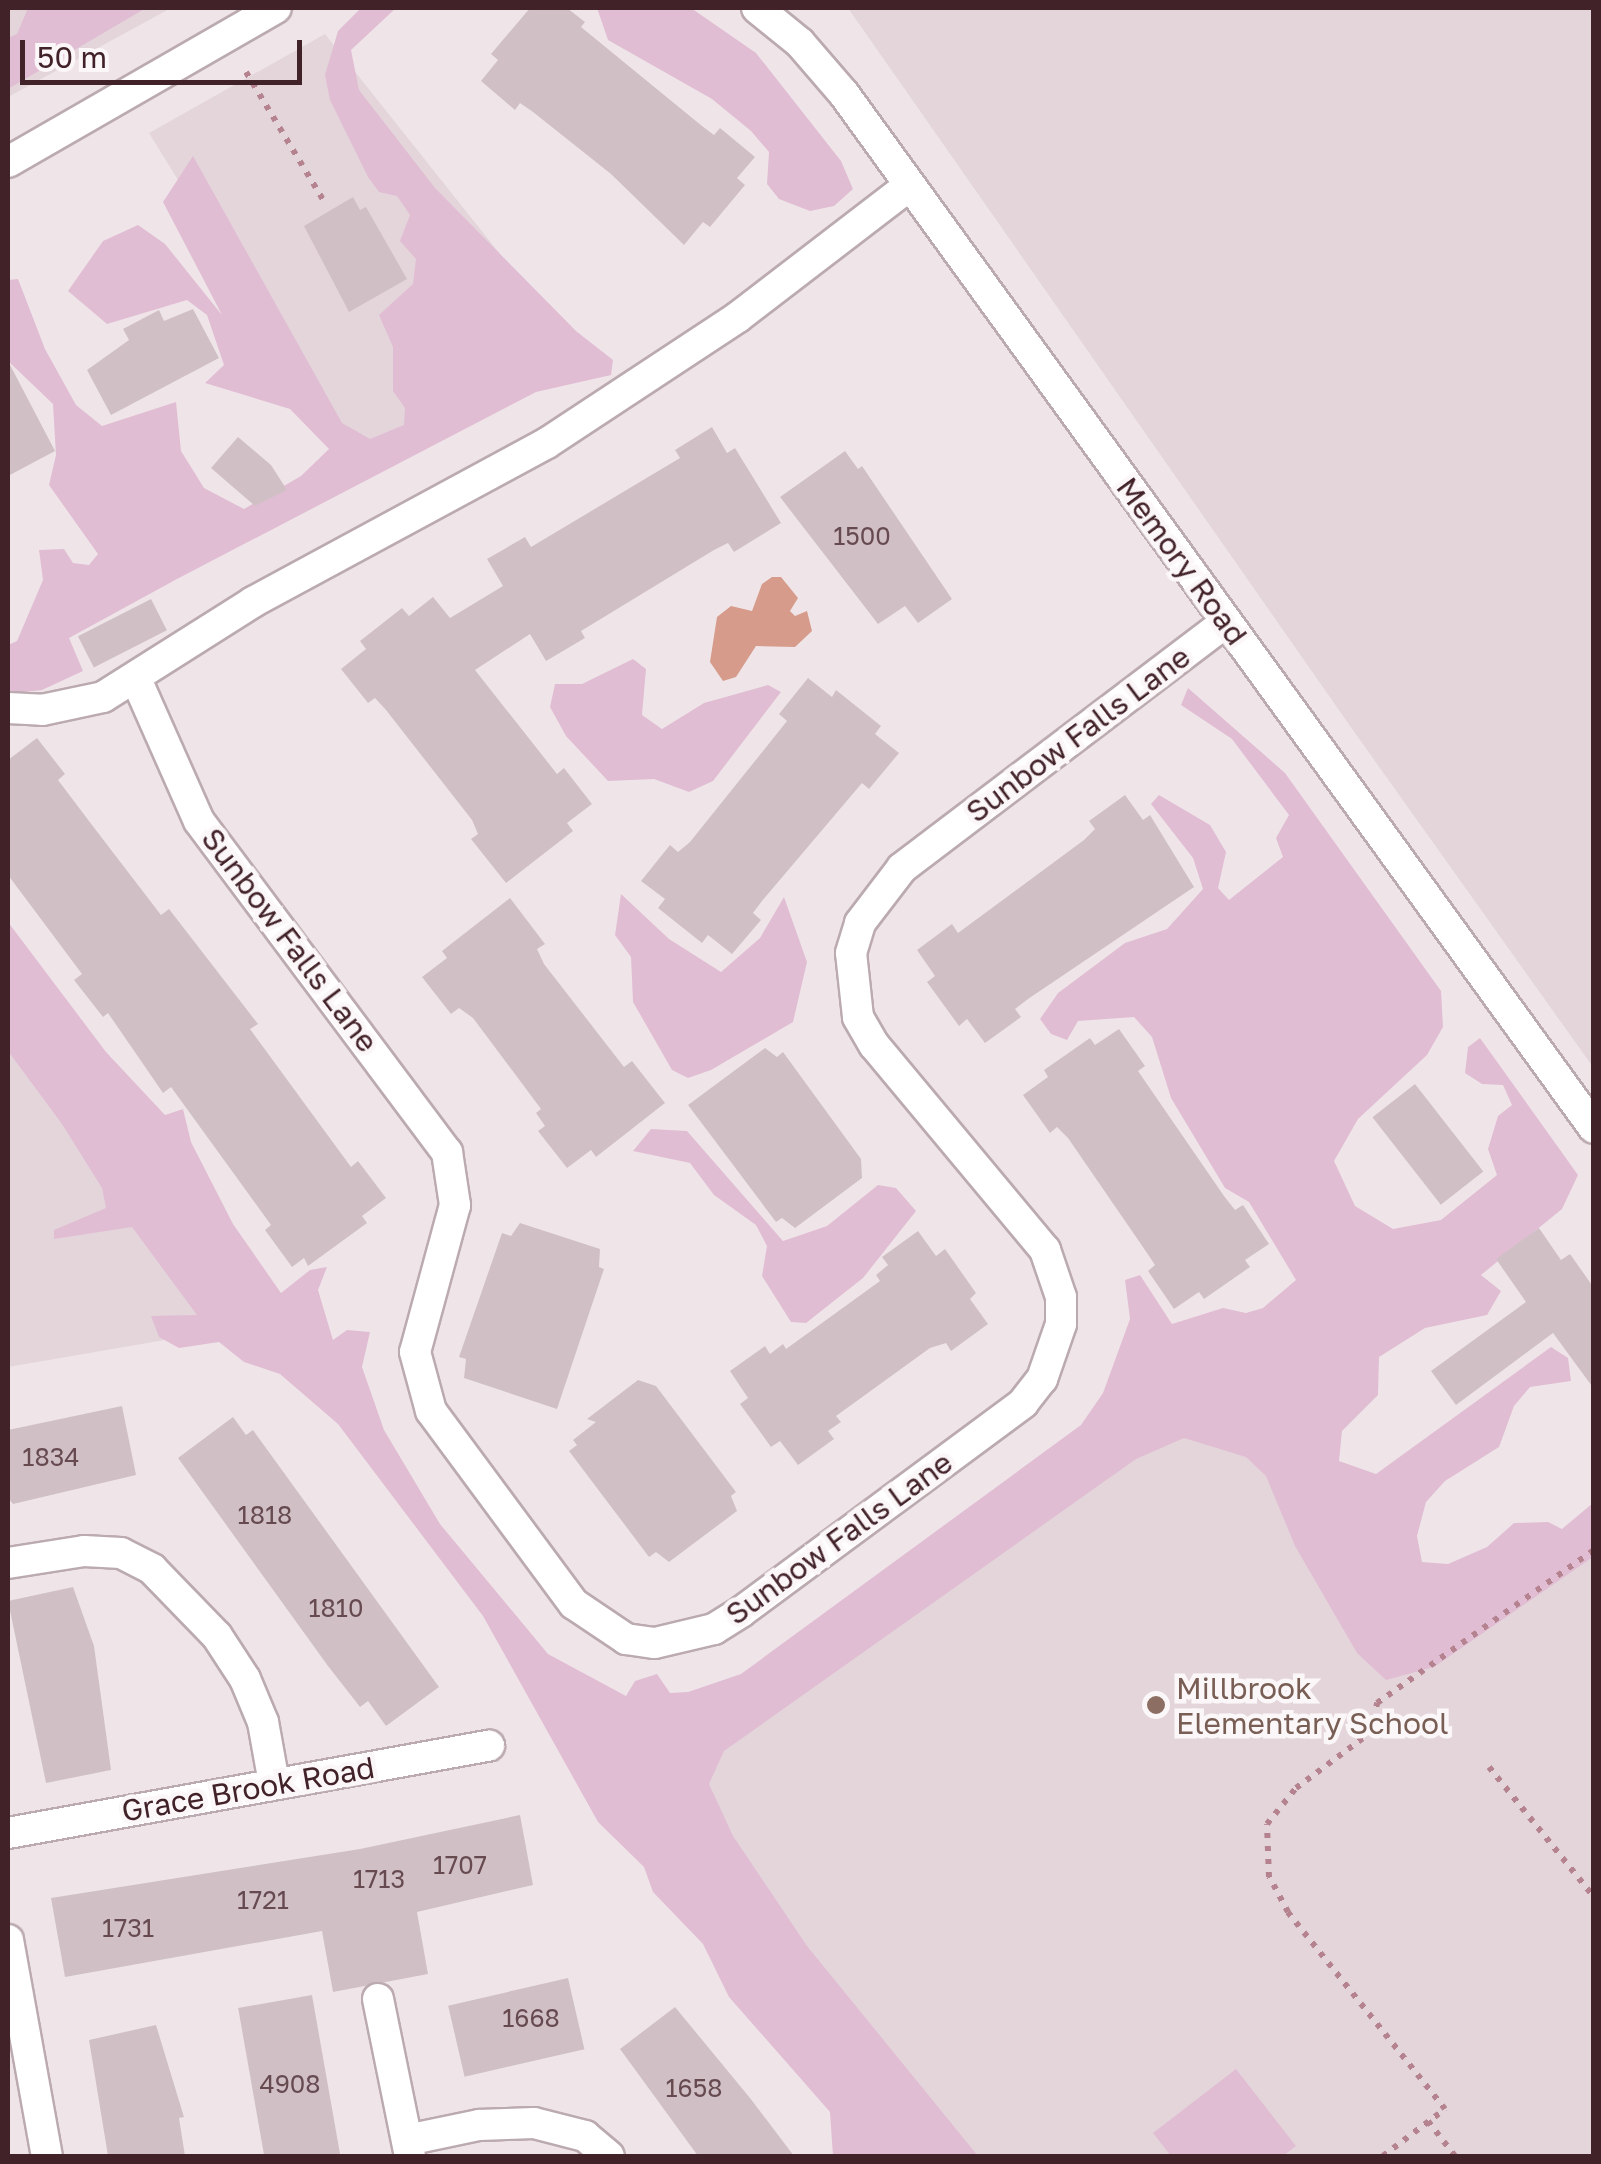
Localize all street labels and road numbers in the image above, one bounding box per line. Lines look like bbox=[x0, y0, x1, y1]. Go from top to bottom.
street label: Memory Road bbox=[1109, 470, 1255, 652]
street label: Sunbow Falls Lane bbox=[959, 638, 1197, 830]
street label: Sunbow Falls Lane bbox=[194, 821, 386, 1059]
street label: Sunbow Falls Lane bbox=[719, 1444, 959, 1632]
street label: Grace Brook Road bbox=[119, 1749, 377, 1829]

